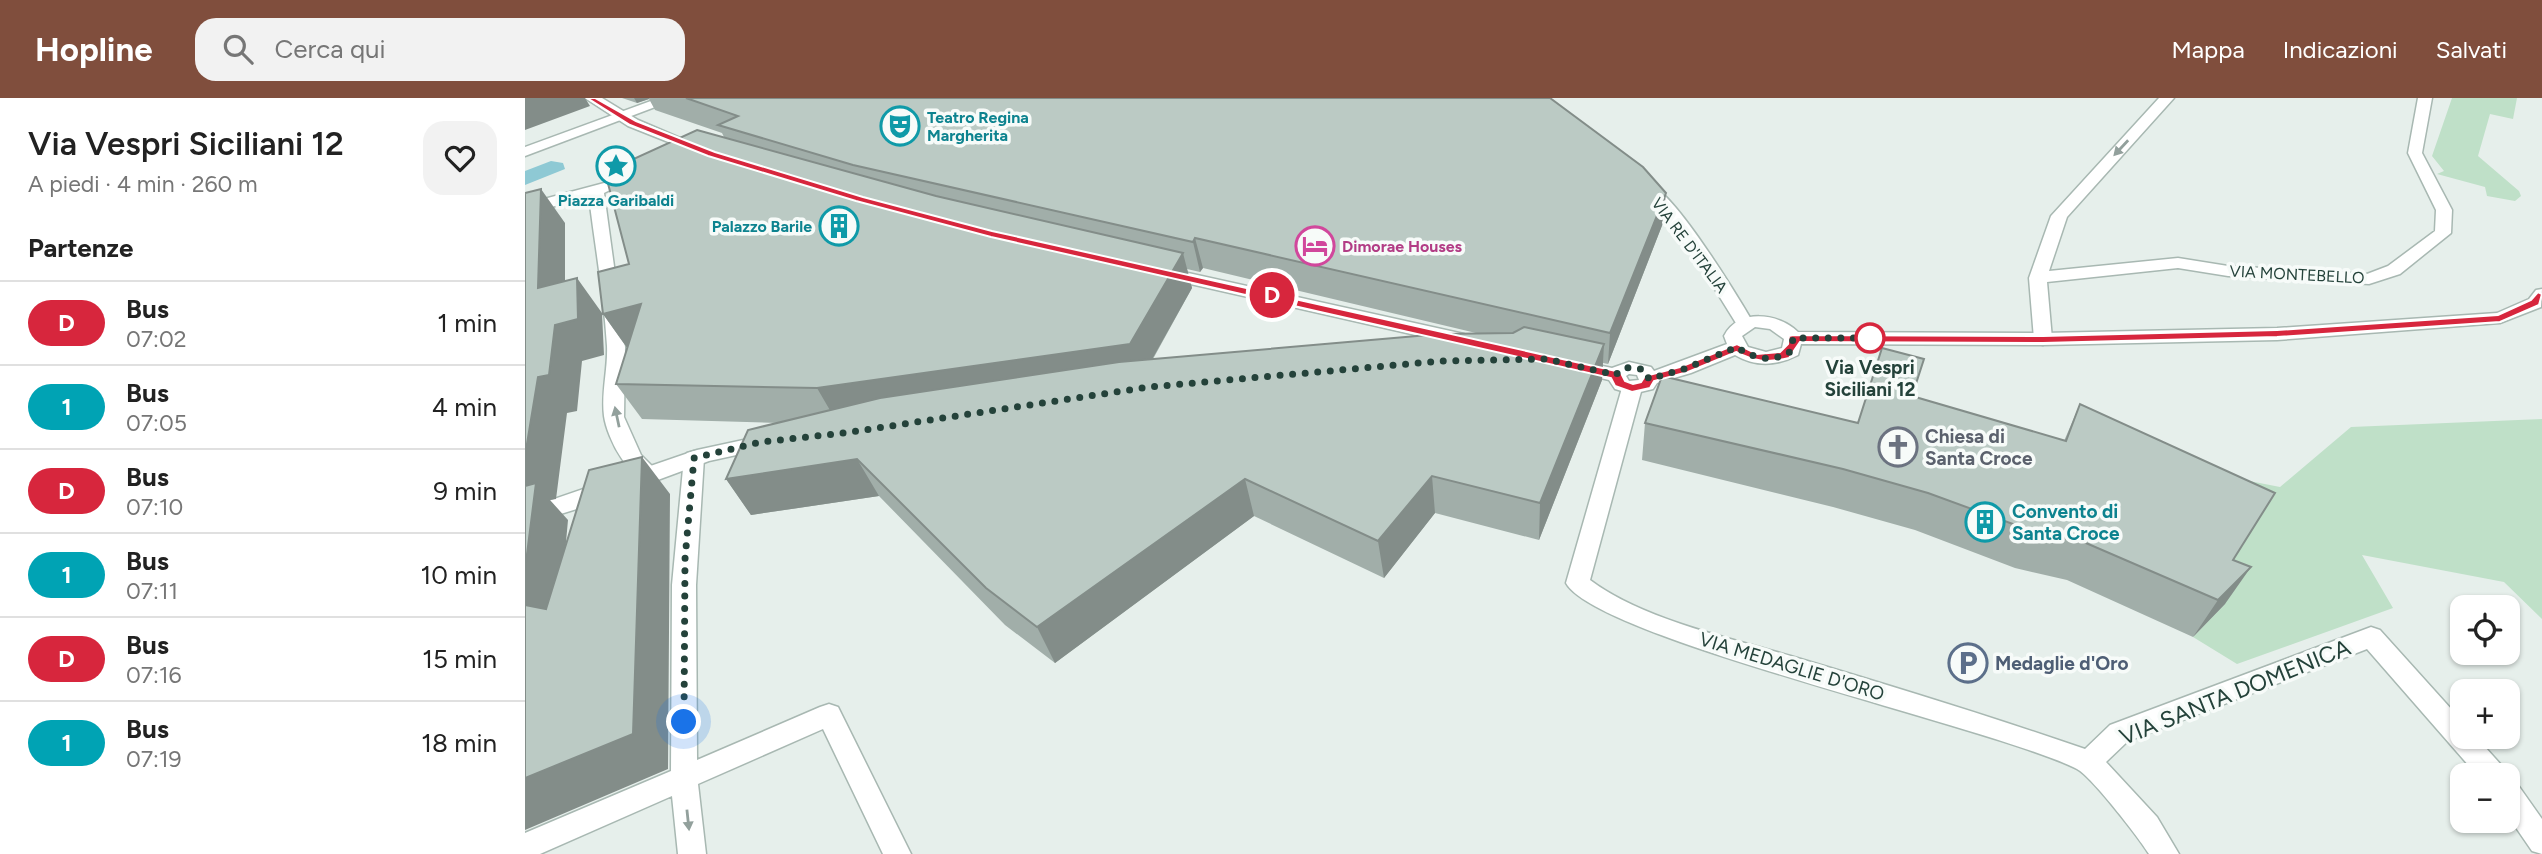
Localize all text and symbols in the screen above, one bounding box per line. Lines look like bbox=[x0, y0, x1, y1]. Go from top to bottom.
search box bbox=[195, 18, 685, 81]
text: Hopline bbox=[35, 30, 153, 69]
icon: search bbox=[219, 30, 257, 68]
text: Cerca qui bbox=[275, 33, 386, 65]
text: Mappa bbox=[2172, 35, 2245, 64]
text: Indicazioni bbox=[2283, 35, 2398, 64]
text: Salvati bbox=[2436, 35, 2507, 64]
theatre icon: Teatro Regina Margherita bbox=[879, 105, 921, 147]
place label: Teatro Regina Margherita bbox=[927, 108, 1029, 145]
button: heart bbox=[423, 121, 497, 195]
text: Via Vespri Siciliani 12 bbox=[28, 124, 344, 163]
one-way arrow bbox=[2113, 139, 2129, 157]
place icon: Piazza Garibaldi bbox=[595, 145, 637, 187]
text: A piedi · 4 min · 260 m bbox=[28, 170, 258, 198]
place label: Piazza Garibaldi bbox=[558, 191, 674, 210]
street label: VIA RE D'ITALIA bbox=[1648, 194, 1732, 297]
building icon: Palazzo Barile bbox=[818, 205, 860, 247]
place label: Palazzo Barile bbox=[712, 217, 812, 236]
hotel icon: Dimorae Houses bbox=[1294, 225, 1336, 267]
text: Partenze bbox=[28, 232, 133, 264]
place label: Dimorae Houses bbox=[1342, 237, 1463, 256]
street label: VIA MONTEBELLO bbox=[2229, 261, 2365, 288]
line badge: D bbox=[1249, 272, 1295, 318]
text: D bbox=[1264, 280, 1280, 309]
text: Bus bbox=[126, 293, 169, 325]
text: 1 min bbox=[437, 307, 497, 339]
text: D bbox=[58, 308, 75, 337]
marker: Via Vespri Siciliani 12 bbox=[1855, 323, 1885, 353]
text: 07:02 bbox=[126, 325, 187, 353]
place label: Via Vespri Siciliani 12 bbox=[1825, 356, 1915, 401]
text: Bus bbox=[126, 377, 169, 409]
text: 4 min bbox=[432, 391, 497, 423]
text: 1 bbox=[61, 392, 72, 421]
one-way arrow bbox=[611, 406, 622, 428]
text: 07:05 bbox=[126, 409, 187, 437]
place label: Chiesa di Santa Croce bbox=[1925, 425, 2033, 470]
church icon: Chiesa di Santa Croce bbox=[1877, 426, 1919, 468]
text: Bus bbox=[126, 461, 169, 493]
text: 9 min bbox=[433, 475, 497, 507]
text: D bbox=[58, 476, 75, 505]
text: 07:10 bbox=[126, 493, 183, 521]
place label: Convento di Santa Croce bbox=[2012, 500, 2120, 545]
building icon: Convento di Santa Croce bbox=[1964, 501, 2006, 543]
text: Bus bbox=[126, 545, 169, 577]
text: 10 min bbox=[421, 559, 497, 591]
text: 1 bbox=[61, 560, 72, 589]
text: 07:11 bbox=[126, 577, 178, 605]
map controls bbox=[2450, 595, 2520, 833]
button: locate bbox=[2450, 595, 2520, 665]
street label: VIA MEDAGLIE D'ORO bbox=[1697, 627, 1887, 706]
text: Bus bbox=[126, 629, 169, 661]
street label: VIA SANTA DOMENICA bbox=[2116, 633, 2355, 751]
parking icon: Medaglie d'Oro bbox=[1947, 642, 1989, 684]
text: 15 min bbox=[422, 643, 497, 675]
text: D bbox=[58, 644, 75, 673]
place label: Medaglie d'Oro bbox=[1995, 652, 2129, 675]
text: 07:16 bbox=[126, 661, 181, 689]
button: + bbox=[2450, 679, 2520, 749]
your location bbox=[666, 704, 701, 739]
text: Bus bbox=[126, 713, 169, 745]
text: 18 min bbox=[421, 727, 497, 759]
text: 1 bbox=[61, 728, 72, 757]
text: 07:19 bbox=[126, 745, 181, 773]
button: − bbox=[2450, 763, 2520, 833]
one-way arrow bbox=[683, 809, 694, 831]

